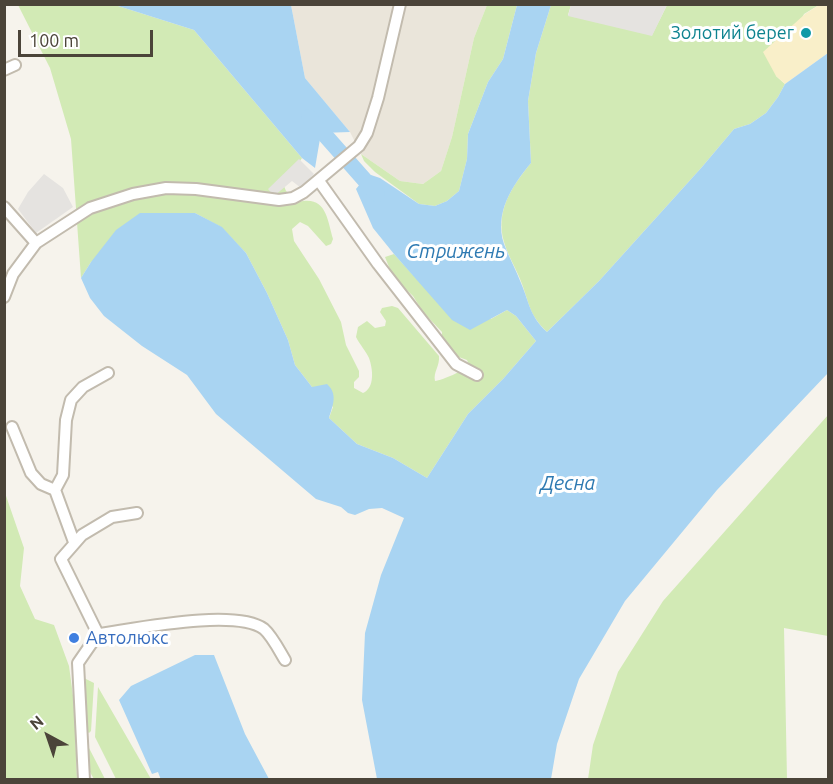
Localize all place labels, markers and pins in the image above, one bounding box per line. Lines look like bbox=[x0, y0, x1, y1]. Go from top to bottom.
place label: Золотий берег bbox=[671, 22, 794, 44]
marker: Золотий берег bbox=[799, 26, 813, 40]
place label: Автолюкс bbox=[86, 627, 168, 649]
marker: Автолюкс bbox=[67, 631, 81, 645]

